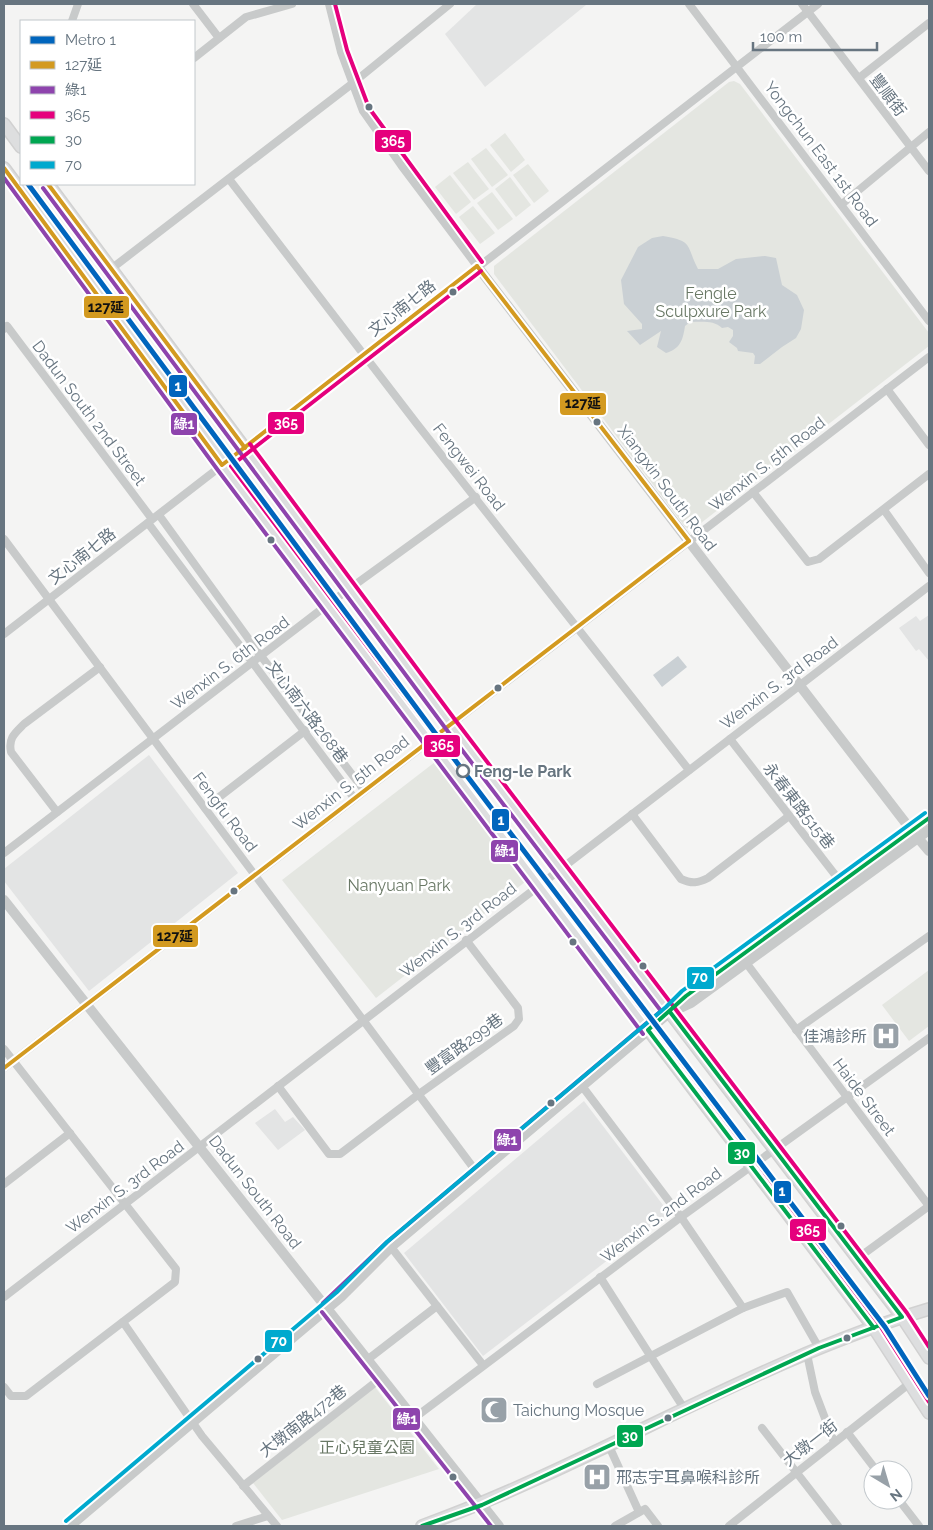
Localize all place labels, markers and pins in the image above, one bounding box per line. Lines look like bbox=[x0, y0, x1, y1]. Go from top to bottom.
unlabelled marker bbox=[364, 102, 374, 112]
unlabelled marker bbox=[448, 287, 458, 297]
unlabelled marker bbox=[592, 417, 602, 427]
unlabelled marker bbox=[266, 535, 276, 545]
unlabelled marker bbox=[493, 683, 503, 693]
place label: Feng-le Park bbox=[474, 762, 572, 781]
marker: Feng-le Park bbox=[456, 764, 470, 778]
unlabelled marker bbox=[229, 886, 239, 896]
unlabelled marker bbox=[568, 937, 578, 947]
unlabelled marker bbox=[638, 961, 648, 971]
hospital icon: 佳鴻診所 bbox=[871, 1021, 901, 1051]
place label: 佳鴻診所 bbox=[803, 1027, 867, 1046]
unlabelled marker bbox=[546, 1098, 556, 1108]
unlabelled marker bbox=[836, 1221, 846, 1231]
unlabelled marker bbox=[842, 1333, 852, 1343]
unlabelled marker bbox=[253, 1354, 263, 1364]
mosque icon: Taichung Mosque bbox=[479, 1395, 509, 1425]
place label: Taichung Mosque bbox=[513, 1401, 644, 1420]
unlabelled marker bbox=[663, 1413, 673, 1423]
hospital icon: 邢志宇耳鼻喉科診所 bbox=[582, 1462, 612, 1492]
place label: 邢志宇耳鼻喉科診所 bbox=[616, 1468, 760, 1487]
unlabelled marker bbox=[448, 1472, 458, 1482]

